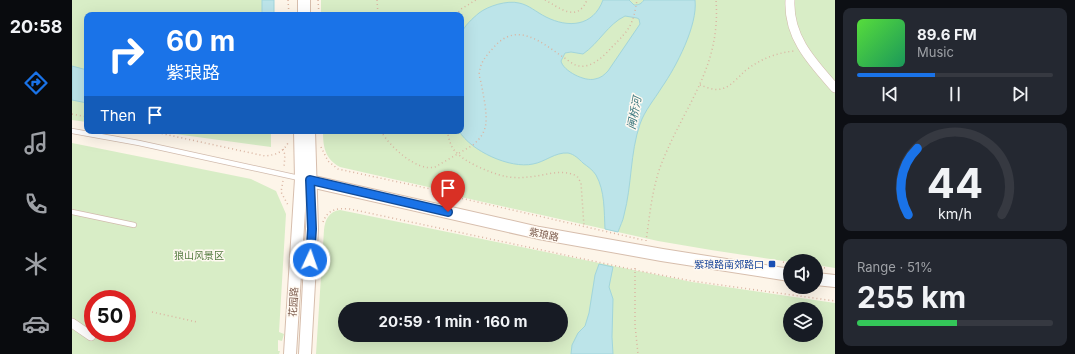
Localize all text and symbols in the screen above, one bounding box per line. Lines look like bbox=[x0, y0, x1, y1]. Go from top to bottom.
text: 20:58 bbox=[10, 16, 62, 37]
text: 60 m bbox=[166, 24, 235, 58]
text: 89.6 FM bbox=[917, 25, 977, 44]
icon: right bbox=[100, 28, 152, 80]
text: Music bbox=[917, 44, 954, 60]
text: 紫琅路 bbox=[166, 62, 220, 83]
icon: directions bbox=[22, 69, 50, 97]
icon: previous bbox=[879, 83, 901, 105]
icon: pause bbox=[944, 83, 966, 105]
icon: next bbox=[1009, 83, 1031, 105]
water label: 闸桥河 bbox=[624, 94, 644, 131]
icon: arrive bbox=[144, 104, 166, 126]
text: Then bbox=[100, 106, 136, 125]
icon: music bbox=[22, 129, 50, 157]
text: 44 bbox=[927, 158, 983, 208]
pin bbox=[431, 171, 465, 212]
icon: arrive bbox=[437, 177, 459, 199]
icon: phone bbox=[22, 190, 50, 218]
text: km/h bbox=[938, 205, 972, 222]
street label: 紫琅路 bbox=[528, 225, 560, 243]
position arrow bbox=[289, 239, 331, 281]
park label: 狼山风景区 bbox=[174, 249, 224, 261]
icon: climate bbox=[22, 250, 50, 278]
map controls bbox=[783, 254, 823, 342]
button: sound bbox=[783, 254, 823, 294]
place label: 紫琅路南郊路口 bbox=[694, 258, 764, 270]
marker: 紫琅路南郊路口 bbox=[767, 259, 777, 269]
text: Range · 51% bbox=[857, 259, 933, 275]
text: 255 km bbox=[857, 279, 966, 315]
street label: 花园路 bbox=[286, 287, 300, 317]
speed limit sign: 50 bbox=[84, 290, 136, 342]
button: layers bbox=[783, 302, 823, 342]
icon: car bbox=[22, 310, 50, 338]
text: 20:59 · 1 min · 160 m bbox=[379, 312, 527, 331]

